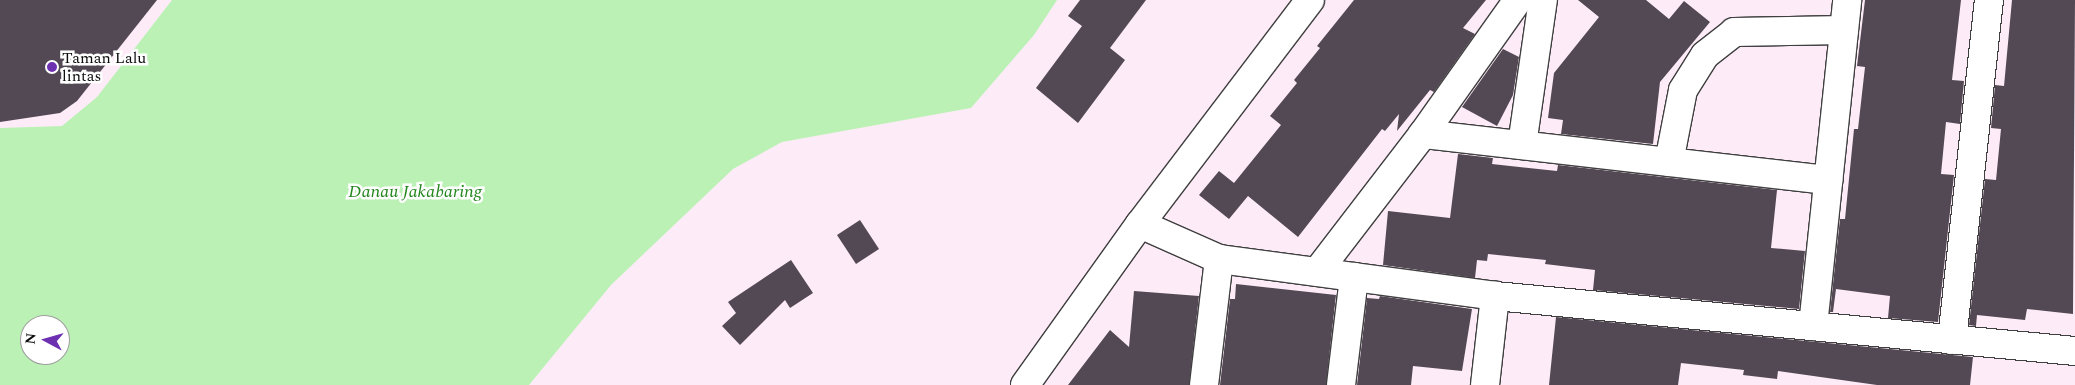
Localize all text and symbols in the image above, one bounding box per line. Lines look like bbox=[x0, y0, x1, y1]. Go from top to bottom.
place label: Taman Lalu lintas bbox=[62, 48, 146, 86]
marker: Taman Lalu lintas bbox=[46, 61, 58, 73]
water label: Danau Jakabaring bbox=[348, 181, 482, 203]
north arrow bbox=[20, 315, 70, 365]
text: N bbox=[20, 332, 42, 345]

